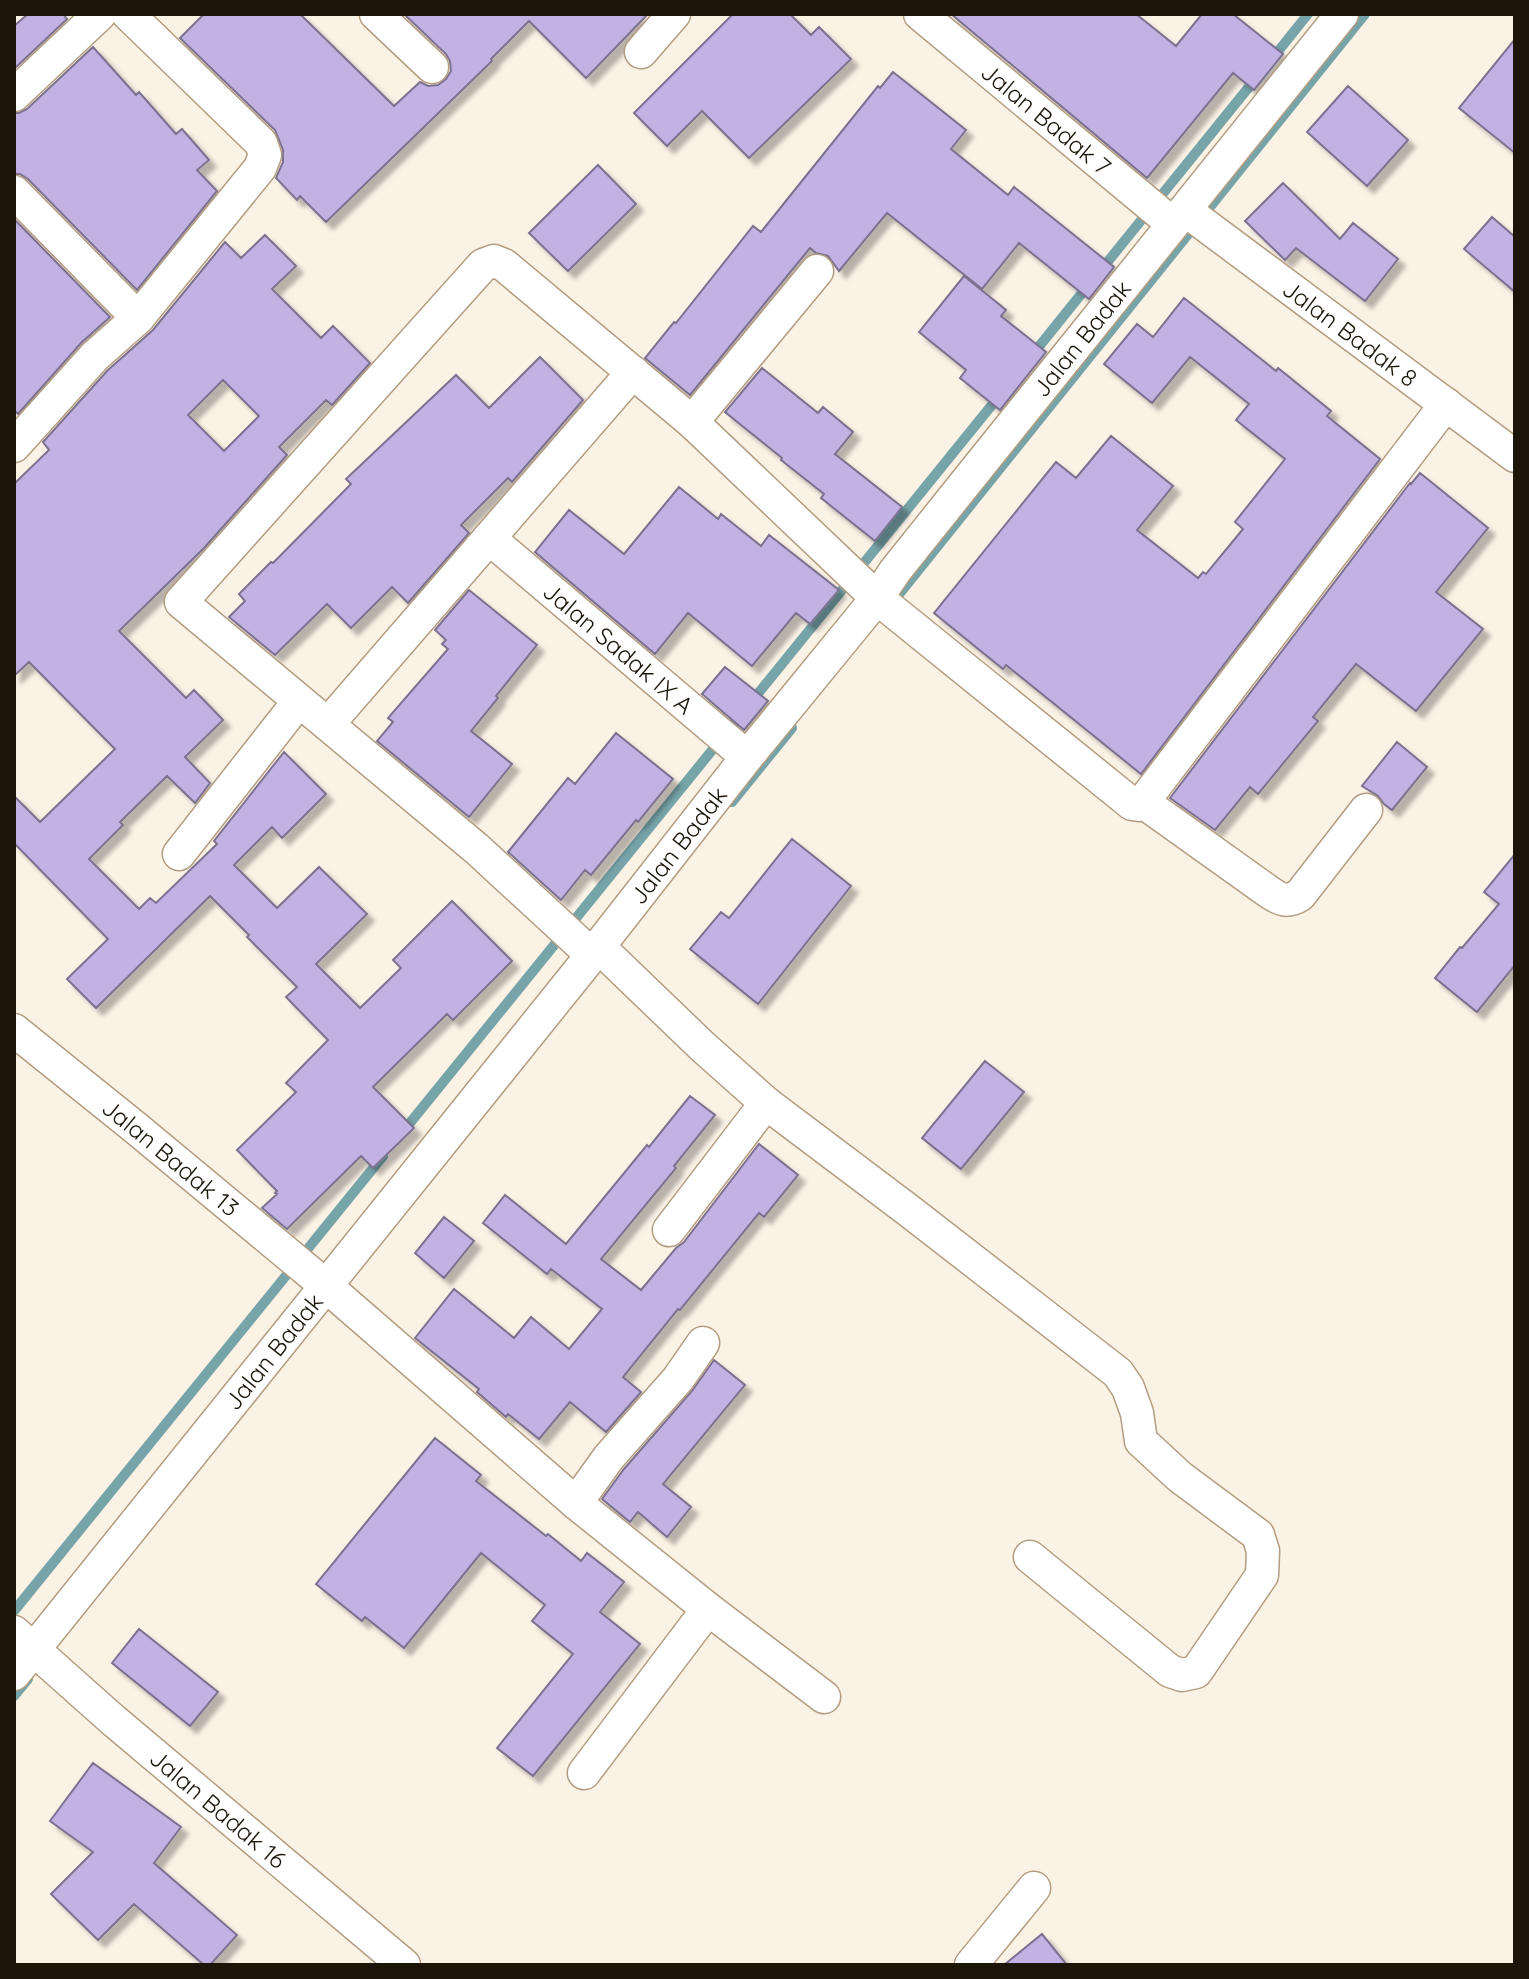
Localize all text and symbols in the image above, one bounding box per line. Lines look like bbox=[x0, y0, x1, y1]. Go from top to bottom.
street label: Jalan Badak 7 bbox=[975, 56, 1117, 181]
street label: Jalan Badak 8 bbox=[1277, 273, 1423, 393]
street label: Jalan Badak bbox=[1026, 274, 1137, 403]
street label: Jalan Sadak IX A bbox=[537, 576, 700, 720]
street label: Jalan Badak bbox=[623, 780, 733, 910]
street label: Jalan Badak 13 bbox=[96, 1092, 246, 1223]
street label: Jalan Badak bbox=[218, 1287, 329, 1416]
street label: Jalan Badak 16 bbox=[144, 1743, 293, 1875]

